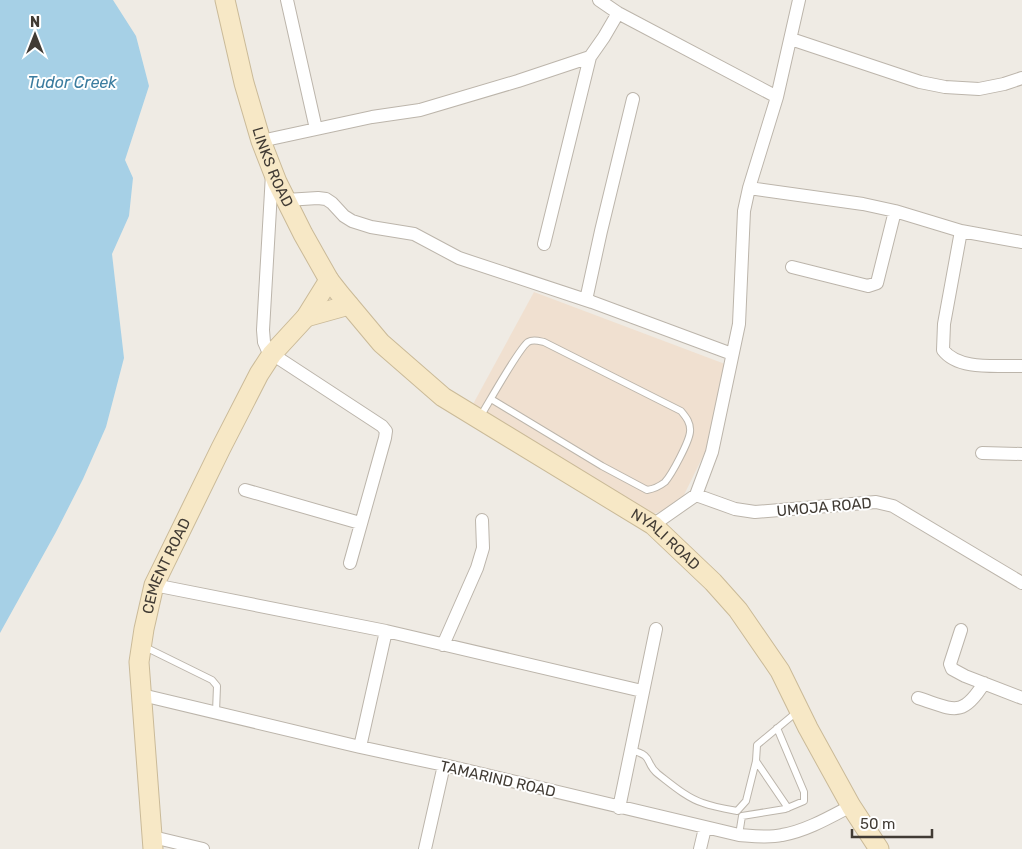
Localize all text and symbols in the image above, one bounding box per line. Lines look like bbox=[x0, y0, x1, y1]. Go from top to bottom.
north arrow bbox=[10, 10, 60, 60]
text: N bbox=[30, 14, 40, 31]
water label: Tudor Creek bbox=[27, 73, 117, 92]
street label: LINKS ROAD bbox=[248, 125, 297, 210]
street label: UMOJA ROAD bbox=[776, 494, 872, 520]
street label: NYALI ROAD bbox=[628, 505, 704, 574]
street label: CEMENT ROAD bbox=[139, 515, 194, 616]
street label: TAMARIND ROAD bbox=[438, 757, 558, 801]
scale bar bbox=[852, 806, 932, 838]
text: 50 m bbox=[860, 815, 895, 833]

